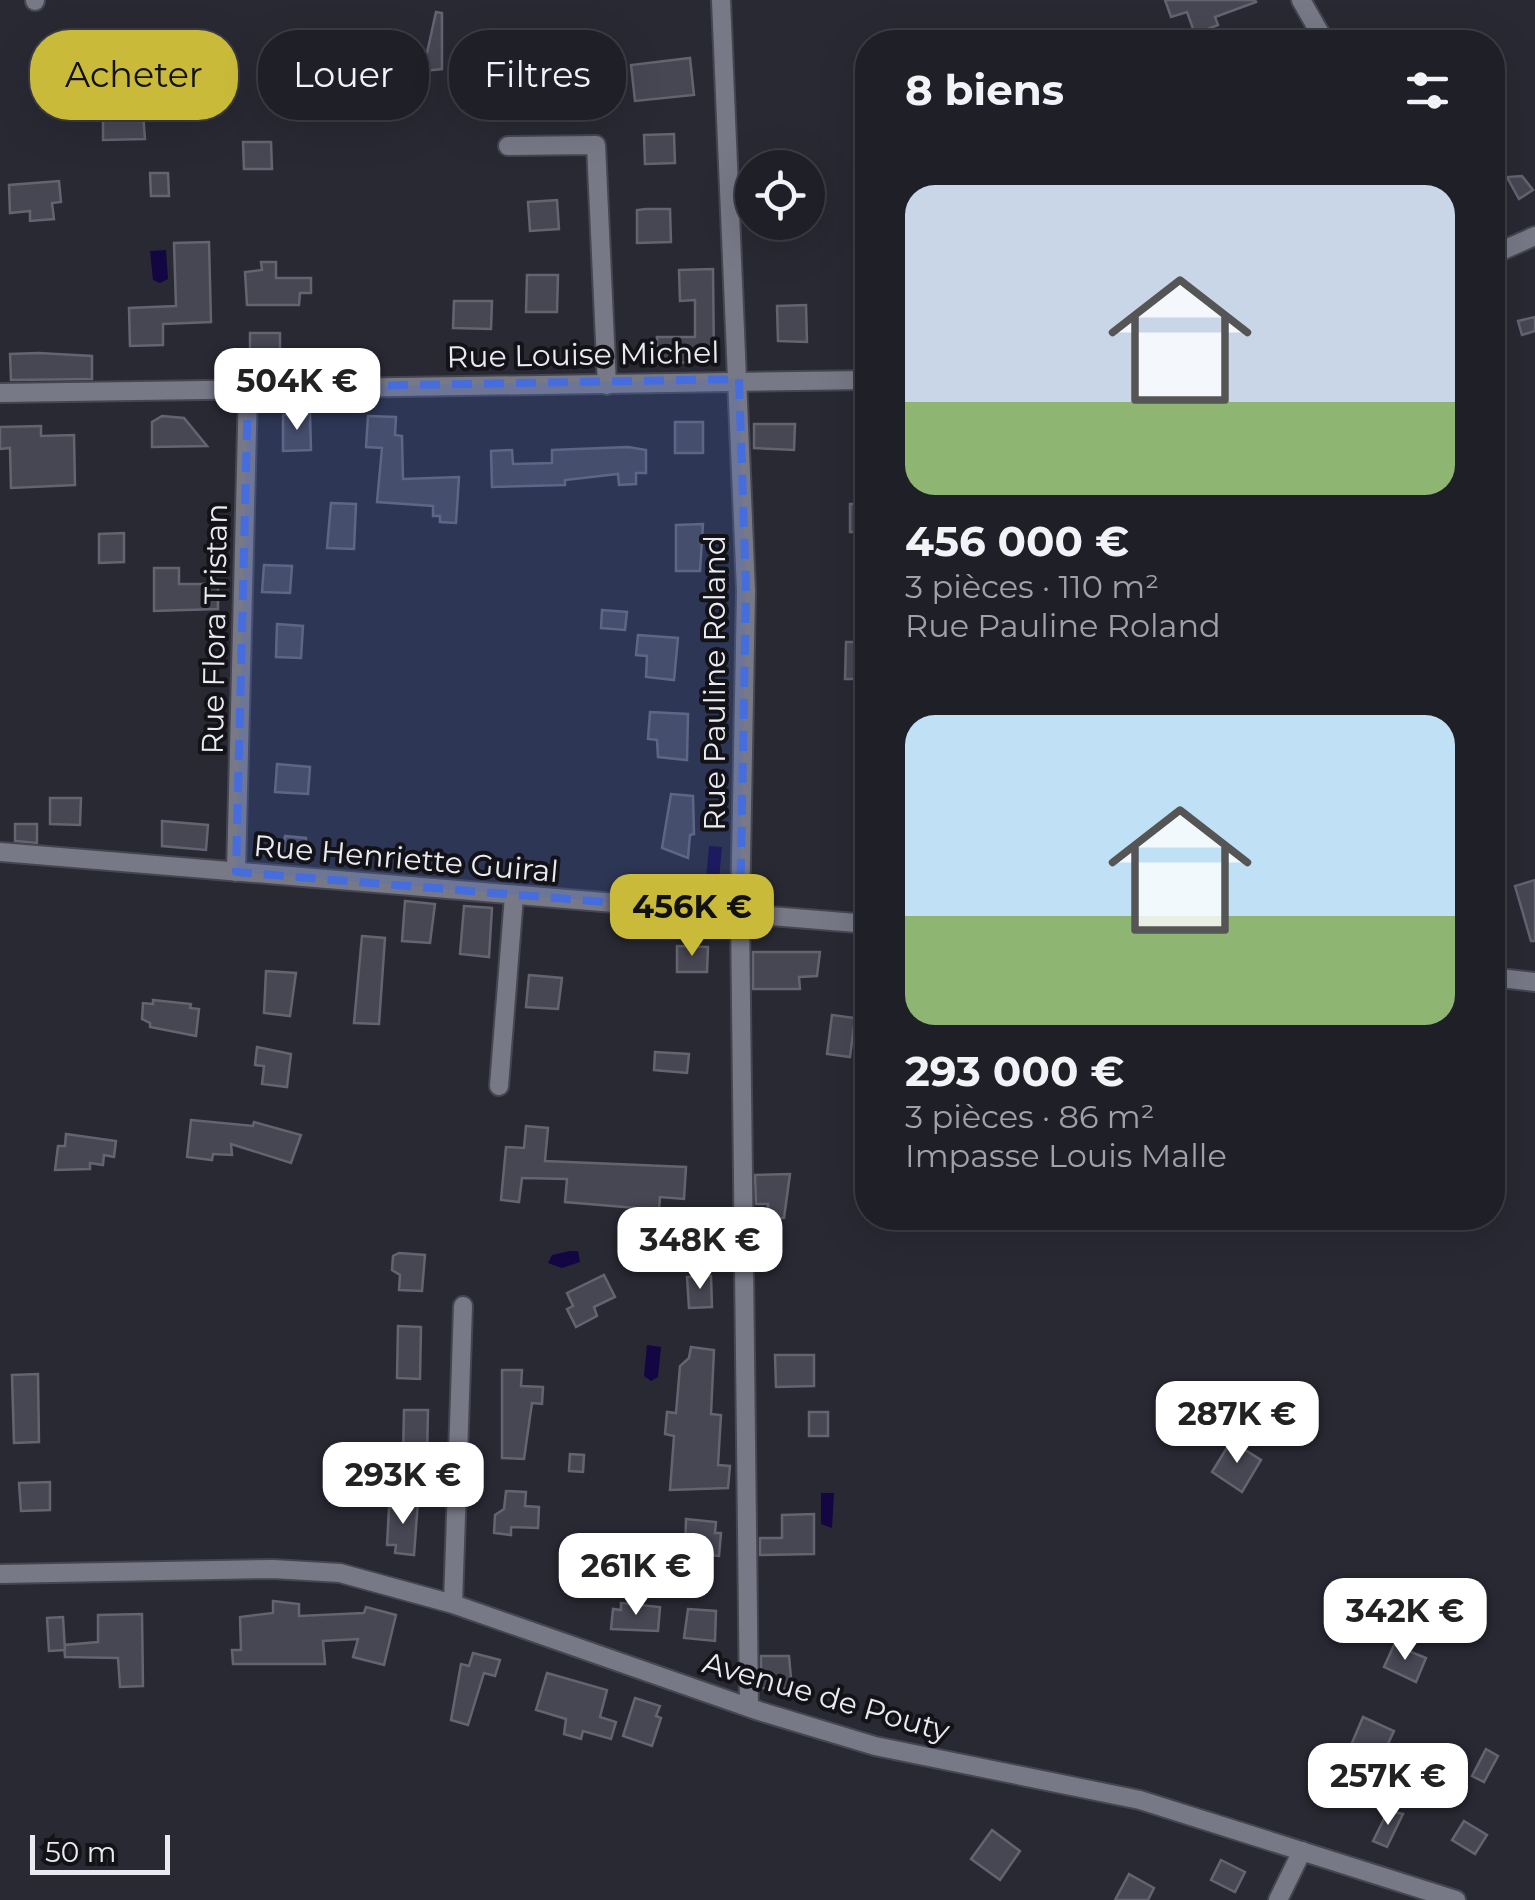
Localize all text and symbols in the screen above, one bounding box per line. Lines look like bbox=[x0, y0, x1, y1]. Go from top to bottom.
chip: Acheter bbox=[30, 30, 238, 120]
chip: Louer bbox=[258, 30, 429, 120]
chip: Filtres bbox=[449, 30, 626, 120]
icon: filters bbox=[1400, 63, 1455, 118]
text: 8 biens bbox=[905, 64, 1064, 116]
map controls bbox=[735, 150, 825, 240]
button: locate bbox=[735, 150, 825, 240]
icon: home bbox=[1090, 250, 1270, 430]
street label: Rue Louise Michel bbox=[446, 334, 720, 375]
pin: 504K € bbox=[216, 348, 378, 433]
text: 504K € bbox=[236, 361, 358, 400]
street label: Rue Flora Tristan bbox=[194, 503, 235, 755]
text: 456 000 € bbox=[905, 515, 1129, 567]
street label: Rue Pauline Roland bbox=[696, 535, 733, 831]
text: 3 pièces · 110 m² bbox=[905, 567, 1159, 606]
text: Rue Pauline Roland bbox=[905, 606, 1221, 645]
icon: home bbox=[1090, 780, 1270, 960]
street label: Rue Henriette Guiral bbox=[252, 827, 560, 890]
pin: 456K € bbox=[611, 874, 773, 959]
text: 456K € bbox=[632, 887, 752, 926]
text: 293 000 € bbox=[905, 1045, 1124, 1097]
text: 3 pièces · 86 m² bbox=[905, 1097, 1155, 1136]
text: Impasse Louis Malle bbox=[905, 1136, 1227, 1175]
pin: 348K € bbox=[619, 1207, 781, 1292]
text: 348K € bbox=[639, 1220, 761, 1259]
pin: 287K € bbox=[1156, 1381, 1318, 1466]
text: 287K € bbox=[1178, 1394, 1296, 1433]
pin: 293K € bbox=[322, 1442, 484, 1527]
text: 293K € bbox=[345, 1455, 461, 1494]
pin: 261K € bbox=[555, 1533, 717, 1618]
text: 261K € bbox=[581, 1546, 691, 1585]
pin: 342K € bbox=[1324, 1578, 1486, 1663]
text: 342K € bbox=[1346, 1591, 1464, 1630]
street label: Avenue de Pouty bbox=[699, 1644, 954, 1750]
pin: 257K € bbox=[1307, 1743, 1469, 1828]
text: 257K € bbox=[1330, 1756, 1446, 1795]
scale bar bbox=[30, 1830, 170, 1874]
text: 50 m bbox=[45, 1835, 116, 1869]

